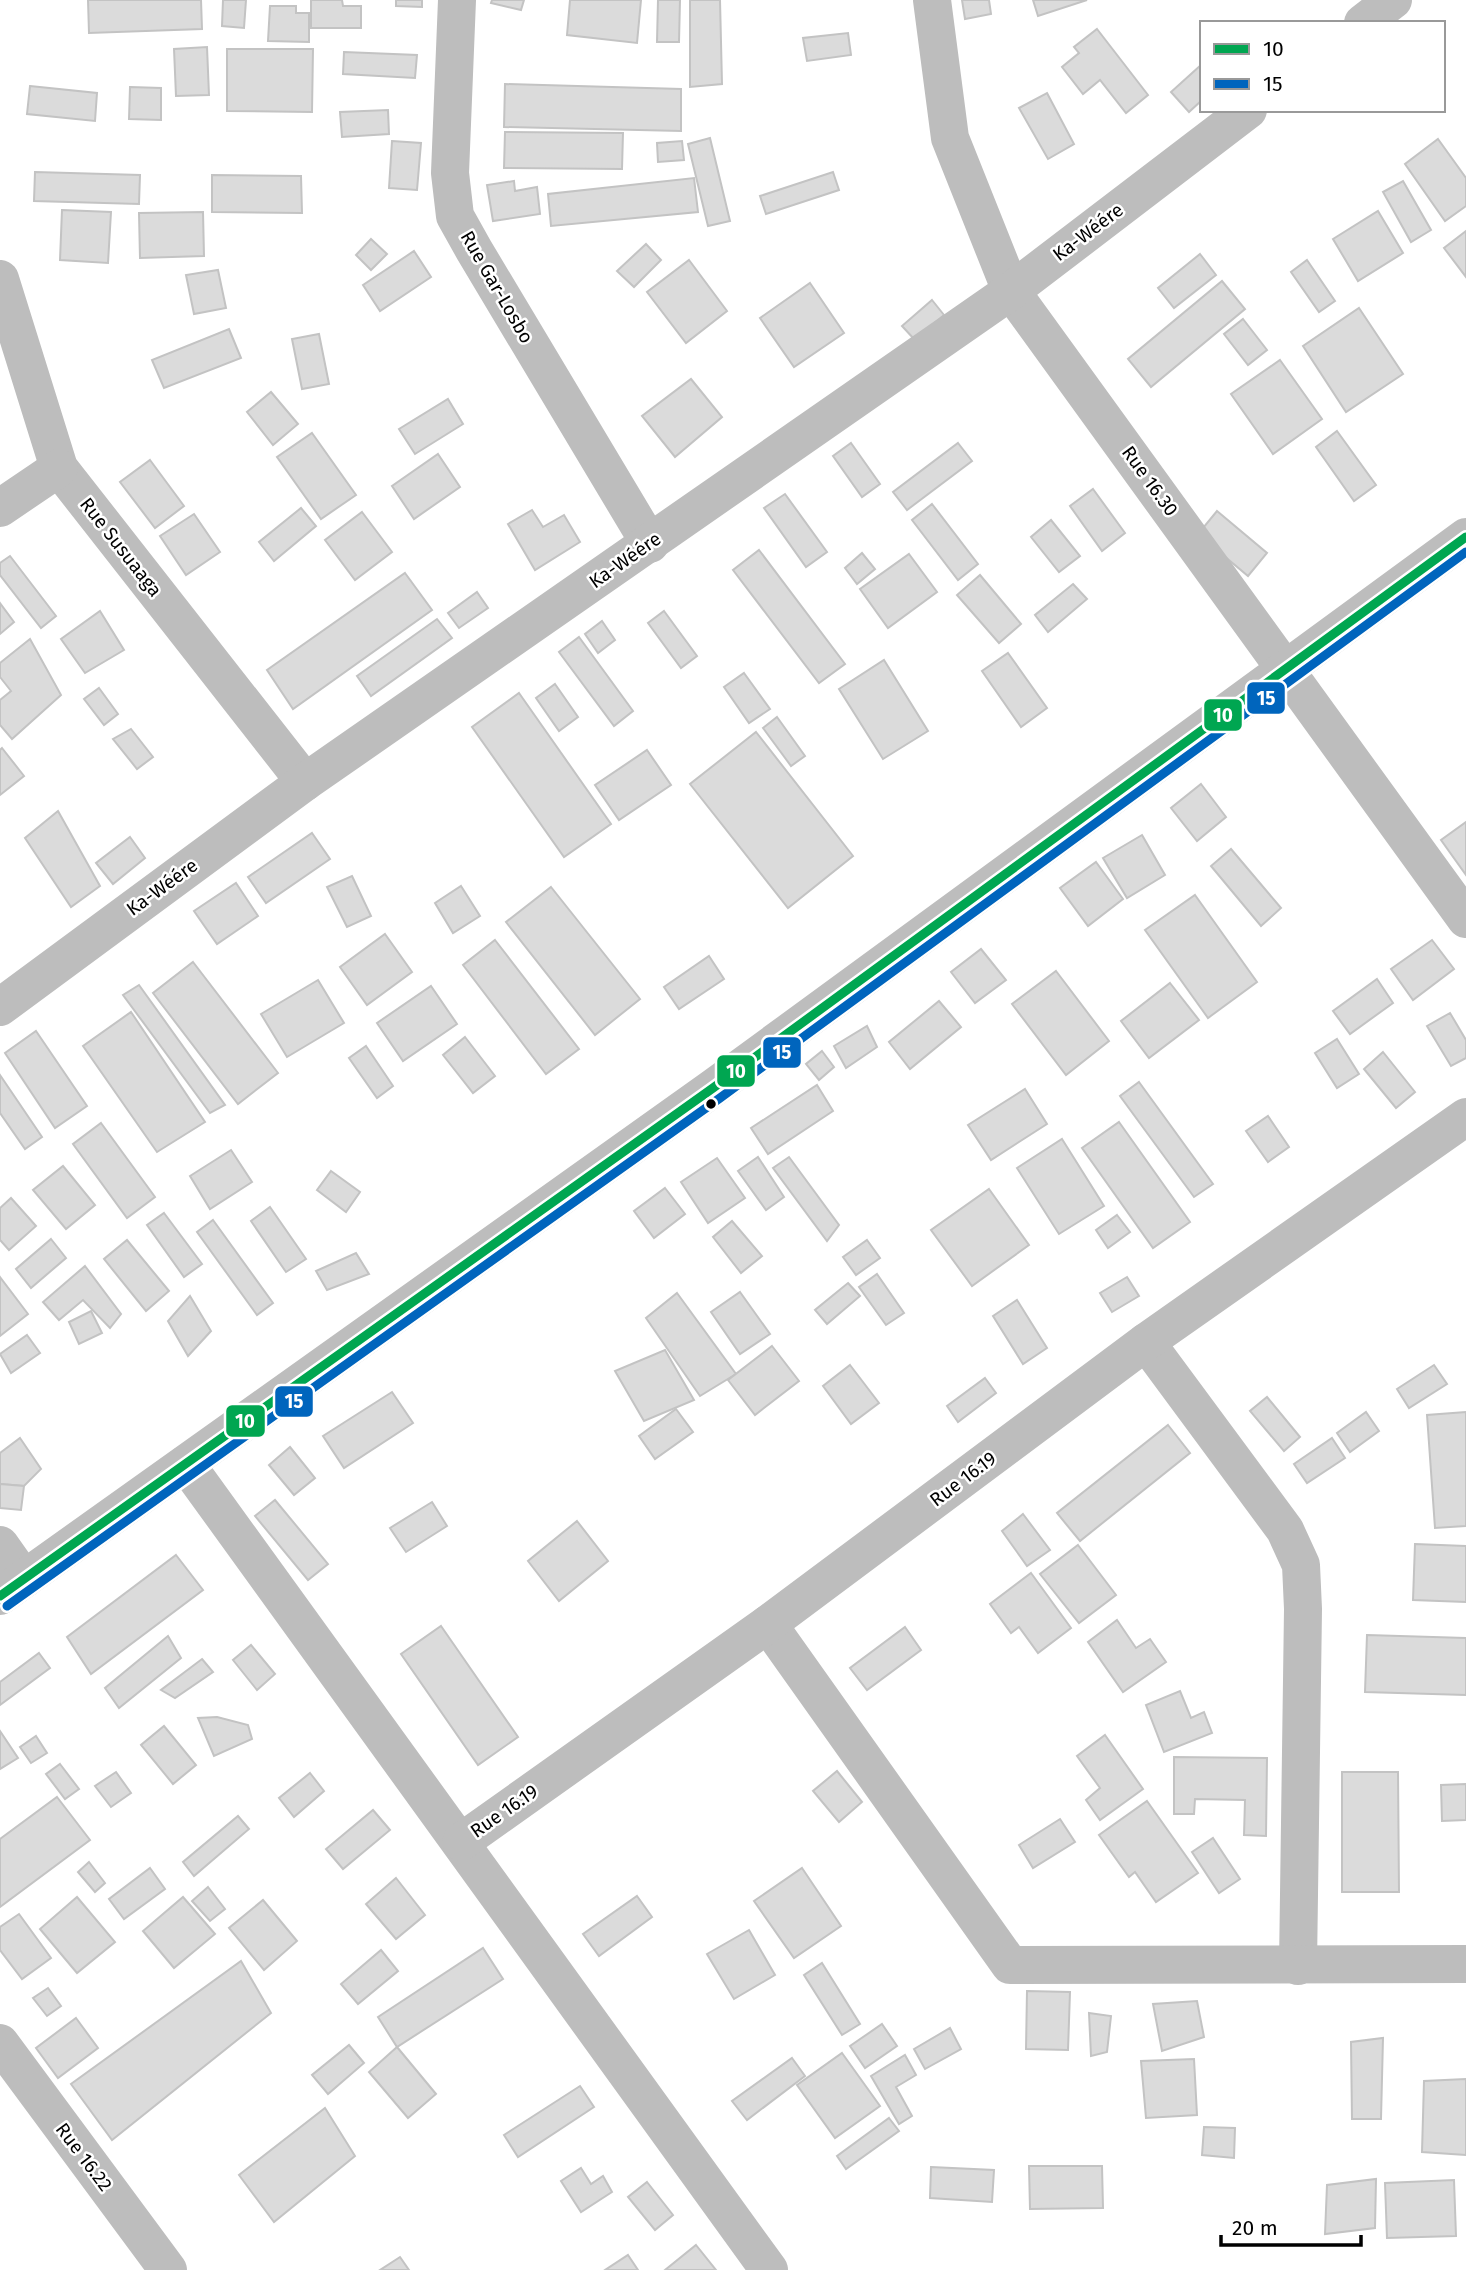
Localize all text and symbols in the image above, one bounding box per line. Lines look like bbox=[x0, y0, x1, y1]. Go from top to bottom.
legend bbox=[1200, 21, 1445, 112]
text: 10 bbox=[1263, 36, 1284, 62]
text: 15 bbox=[1263, 71, 1283, 97]
street label: Ka-Wéére bbox=[1048, 198, 1128, 266]
street label: Rue Gar-Losbo bbox=[456, 227, 538, 347]
street label: Rue 16.30 bbox=[1117, 441, 1183, 521]
street label: Rue Susuaaga bbox=[75, 493, 167, 601]
street label: Ka-Wéére bbox=[585, 527, 665, 593]
line badge: 15 bbox=[1246, 681, 1286, 715]
text: 15 bbox=[1256, 687, 1276, 710]
line badge: 10 bbox=[1203, 698, 1243, 732]
text: 10 bbox=[1213, 704, 1233, 727]
street label: Ka-Wéére bbox=[122, 854, 202, 920]
line badge: 15 bbox=[762, 1036, 802, 1069]
text: 15 bbox=[772, 1041, 792, 1064]
line badge: 10 bbox=[716, 1054, 756, 1088]
text: 10 bbox=[726, 1060, 746, 1083]
unlabelled marker bbox=[704, 1097, 718, 1111]
line badge: 15 bbox=[274, 1385, 314, 1418]
text: 15 bbox=[284, 1390, 304, 1413]
line badge: 10 bbox=[225, 1404, 266, 1438]
text: 10 bbox=[235, 1410, 255, 1433]
street label: Rue 16.19 bbox=[925, 1447, 1001, 1511]
street label: Rue 16.19 bbox=[466, 1779, 542, 1843]
street label: Rue 16.22 bbox=[51, 2118, 117, 2196]
scale bar bbox=[1221, 2204, 1361, 2248]
text: 20 m bbox=[1232, 2215, 1278, 2241]

